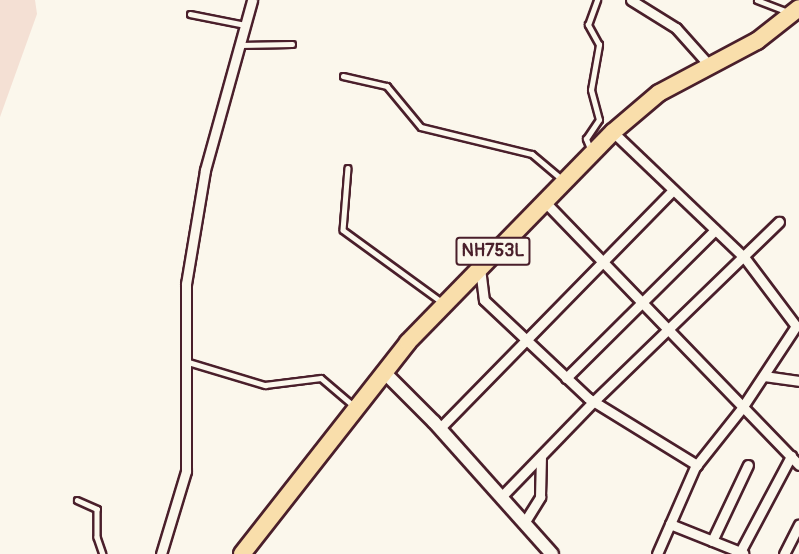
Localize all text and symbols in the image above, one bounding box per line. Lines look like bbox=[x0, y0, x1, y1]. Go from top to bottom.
road number: NH753L bbox=[454, 236, 532, 266]

